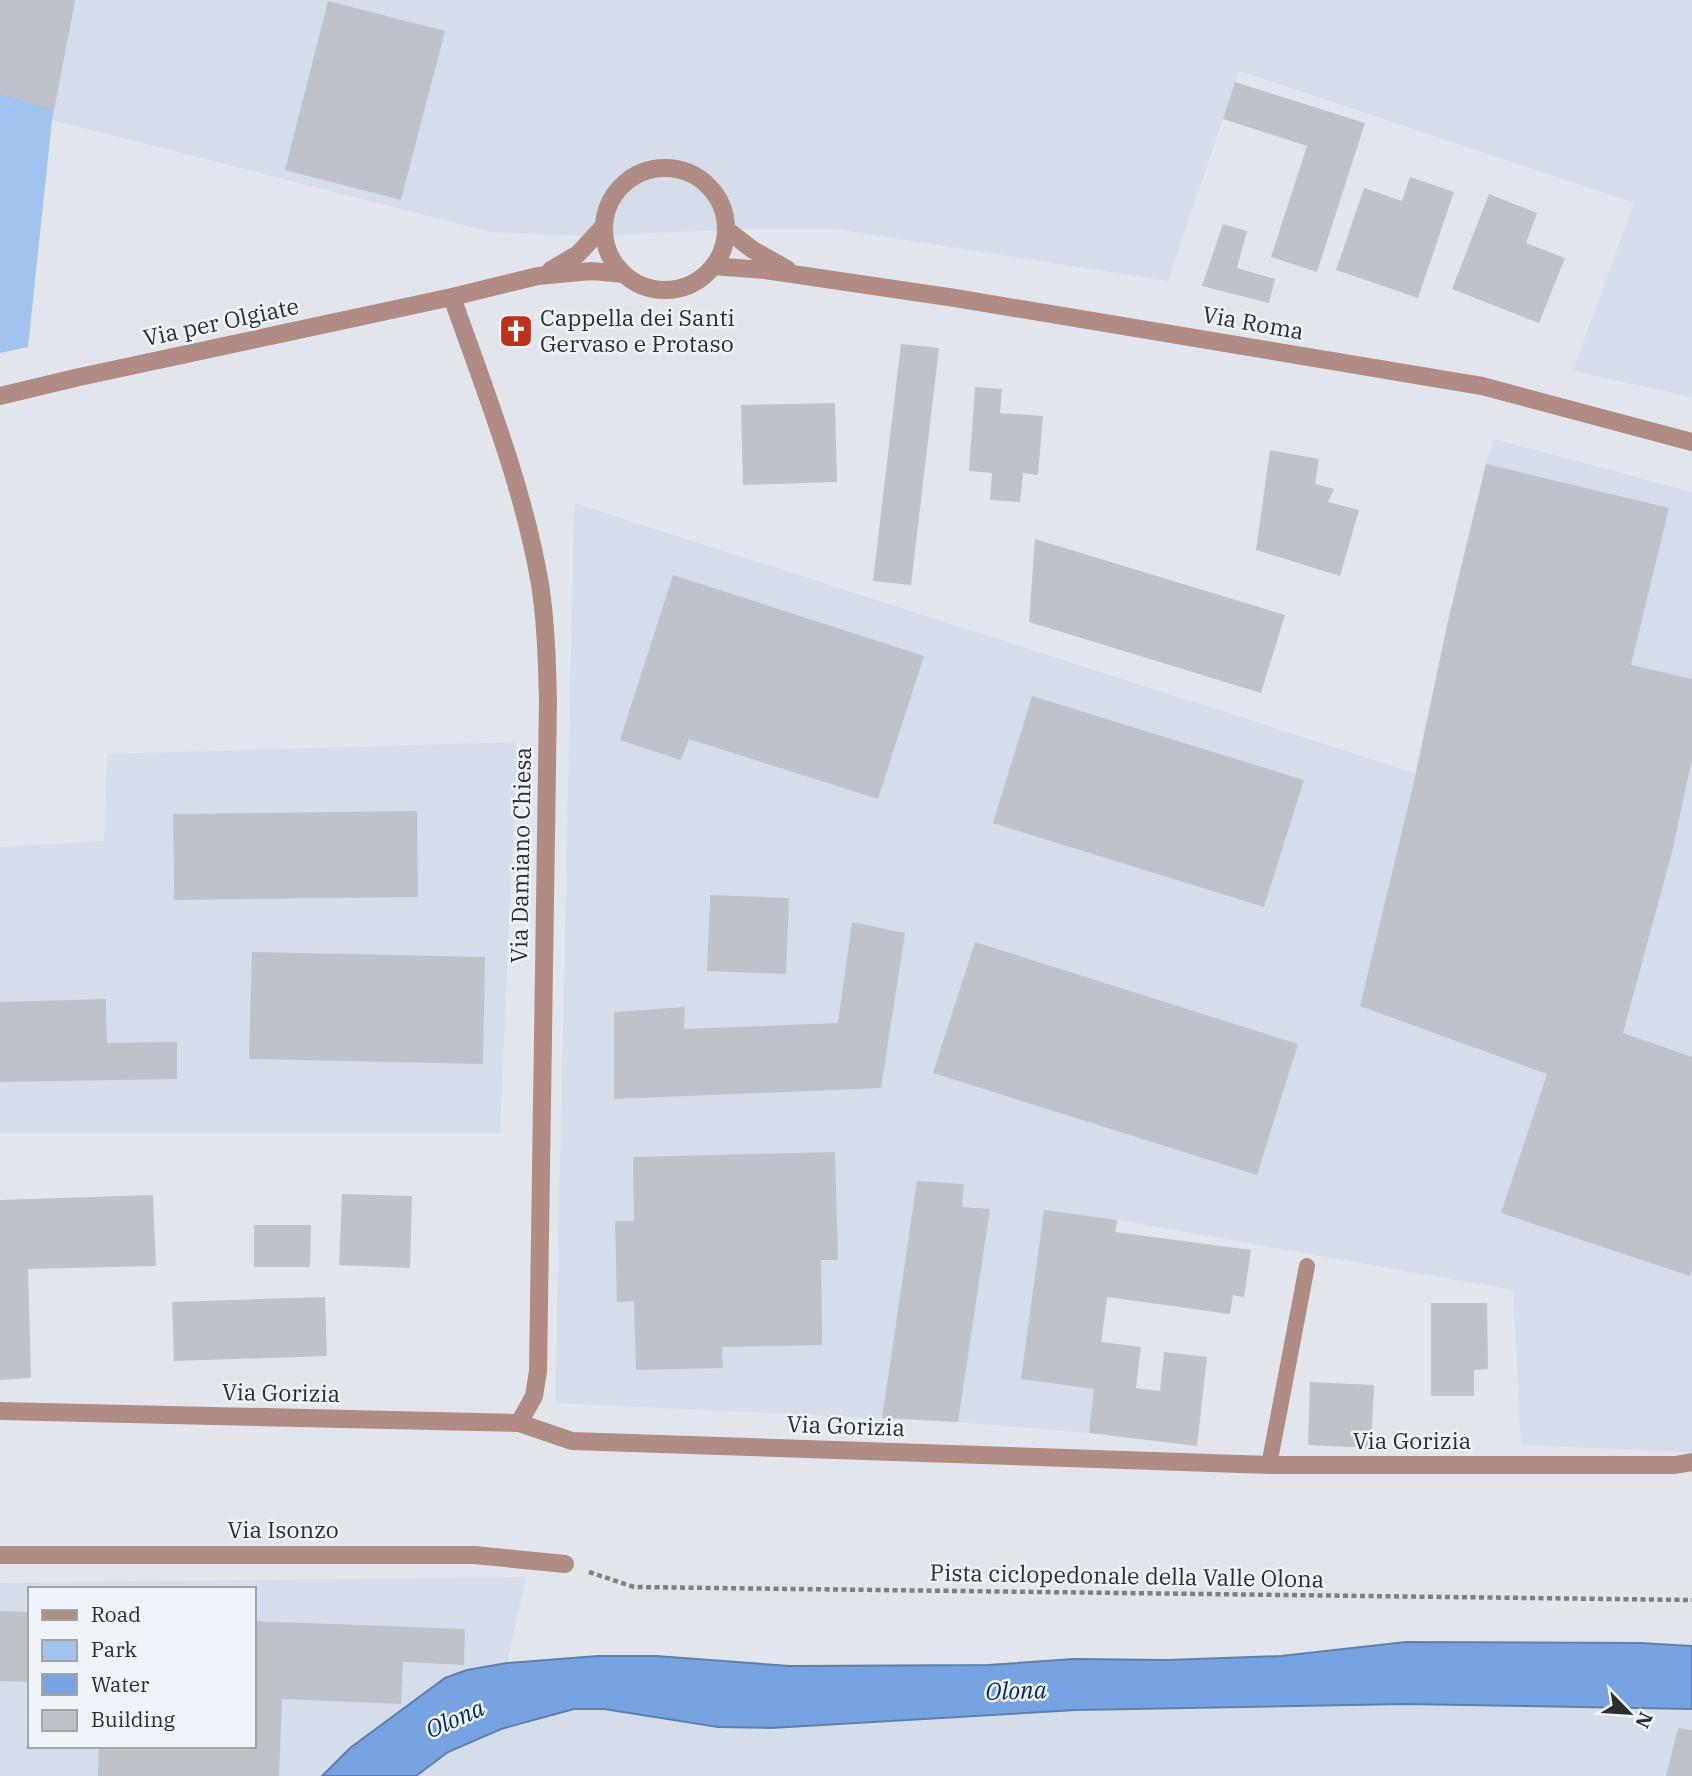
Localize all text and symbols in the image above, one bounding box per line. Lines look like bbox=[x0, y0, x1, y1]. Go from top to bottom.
street label: Via per Olgiate bbox=[140, 290, 301, 352]
street label: Via Roma bbox=[1200, 298, 1306, 346]
place label: Cappella dei Santi Gervaso e Protaso bbox=[540, 302, 735, 358]
church icon: Cappella dei Santi Gervaso e Protaso bbox=[497, 312, 535, 350]
street label: Via Damiano Chiesa bbox=[503, 747, 537, 963]
street label: Via Gorizia bbox=[222, 1376, 340, 1408]
street label: Via Gorizia bbox=[786, 1408, 906, 1442]
street label: Via Gorizia bbox=[1353, 1425, 1471, 1455]
street label: Via Isonzo bbox=[227, 1514, 339, 1544]
street label: Pista ciclopedonale della Valle Olona bbox=[929, 1557, 1325, 1593]
legend bbox=[28, 1587, 256, 1748]
text: Road bbox=[91, 1600, 141, 1628]
text: Park bbox=[91, 1635, 138, 1663]
text: Water bbox=[91, 1670, 150, 1698]
water label: Olona bbox=[985, 1673, 1047, 1707]
north arrow bbox=[1594, 1678, 1664, 1748]
water label: Olona bbox=[420, 1691, 489, 1745]
text: Building bbox=[91, 1705, 176, 1733]
text: N bbox=[1630, 1708, 1658, 1732]

